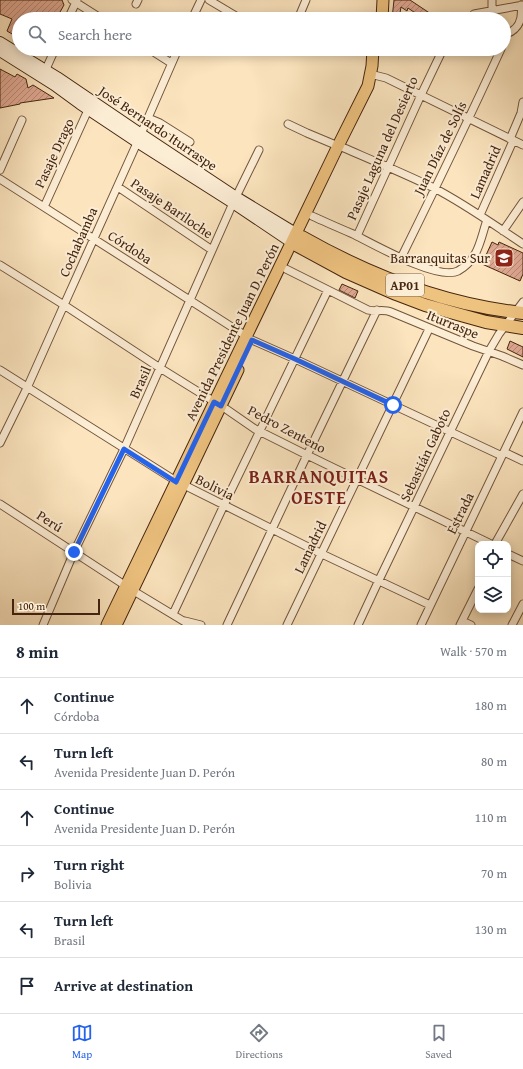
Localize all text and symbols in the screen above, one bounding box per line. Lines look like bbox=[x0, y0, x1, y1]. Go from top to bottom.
search box bbox=[12, 12, 511, 56]
icon: search bbox=[26, 23, 48, 45]
text: Search here bbox=[58, 24, 132, 45]
street label: Pasaje Laguna del Desierto bbox=[341, 73, 423, 223]
street label: José Bernardo Iturraspe bbox=[93, 80, 222, 175]
street label: Juan Díaz de Solís bbox=[408, 98, 471, 200]
street label: Pasaje Drago bbox=[29, 115, 79, 191]
street label: Lamadrid bbox=[464, 142, 506, 202]
street label: Pasaje Bariloche bbox=[127, 173, 218, 243]
street label: Cochabamba bbox=[54, 204, 102, 280]
street label: Córdoba bbox=[104, 225, 156, 269]
street label: Avenida Presidente Juan D. Perón bbox=[180, 240, 284, 424]
school or university icon: Barranquitas Sur bbox=[493, 247, 515, 269]
place label: Barranquitas Sur bbox=[390, 248, 490, 268]
road number: AP01 bbox=[386, 274, 424, 296]
street label: Iturraspe bbox=[424, 305, 482, 344]
street label: Brasil bbox=[124, 363, 156, 401]
route start bbox=[384, 396, 402, 414]
street label: Pedro Zenteno bbox=[244, 400, 330, 458]
street label: Sebastián Gaboto bbox=[395, 405, 455, 505]
district label: BARRANQUITAS OESTE bbox=[249, 463, 389, 511]
street label: Bolivia bbox=[192, 469, 238, 505]
street label: Estrada bbox=[441, 489, 479, 537]
street label: Perú bbox=[33, 505, 67, 537]
street label: Lamadrid bbox=[289, 517, 332, 577]
map controls bbox=[475, 541, 511, 613]
button: locate bbox=[475, 541, 511, 577]
route end bbox=[65, 543, 83, 561]
button: layers bbox=[475, 577, 511, 613]
scale bar bbox=[12, 597, 100, 616]
text: 100 m bbox=[18, 598, 45, 614]
text: 8 min bbox=[16, 639, 58, 664]
text: Walk · 570 m bbox=[440, 642, 507, 661]
text: Continue bbox=[54, 686, 115, 707]
icon: ahead bbox=[16, 695, 38, 717]
text: 180 m bbox=[475, 696, 507, 715]
text: Córdoba bbox=[54, 707, 99, 726]
text: Turn left bbox=[54, 742, 113, 763]
icon: left bbox=[16, 751, 38, 773]
text: 80 m bbox=[481, 752, 507, 771]
text: Avenida Presidente Juan D. Perón bbox=[54, 763, 235, 782]
text: Continue bbox=[54, 798, 115, 819]
icon: ahead bbox=[16, 807, 38, 829]
text: 110 m bbox=[475, 808, 507, 827]
text: Avenida Presidente Juan D. Perón bbox=[54, 819, 235, 838]
text: Turn right bbox=[54, 854, 125, 875]
icon: right bbox=[16, 863, 38, 885]
text: 70 m bbox=[481, 864, 507, 883]
text: Bolivia bbox=[54, 875, 92, 894]
text: Turn left bbox=[54, 910, 113, 931]
icon: left bbox=[16, 919, 38, 941]
text: 130 m bbox=[475, 920, 507, 939]
text: Brasil bbox=[54, 931, 85, 950]
icon: arrive bbox=[16, 975, 38, 997]
text: Arrive at destination bbox=[54, 975, 193, 996]
tab: Map bbox=[71, 1022, 93, 1062]
tab: Directions bbox=[236, 1022, 283, 1062]
tab: Saved bbox=[425, 1022, 452, 1062]

